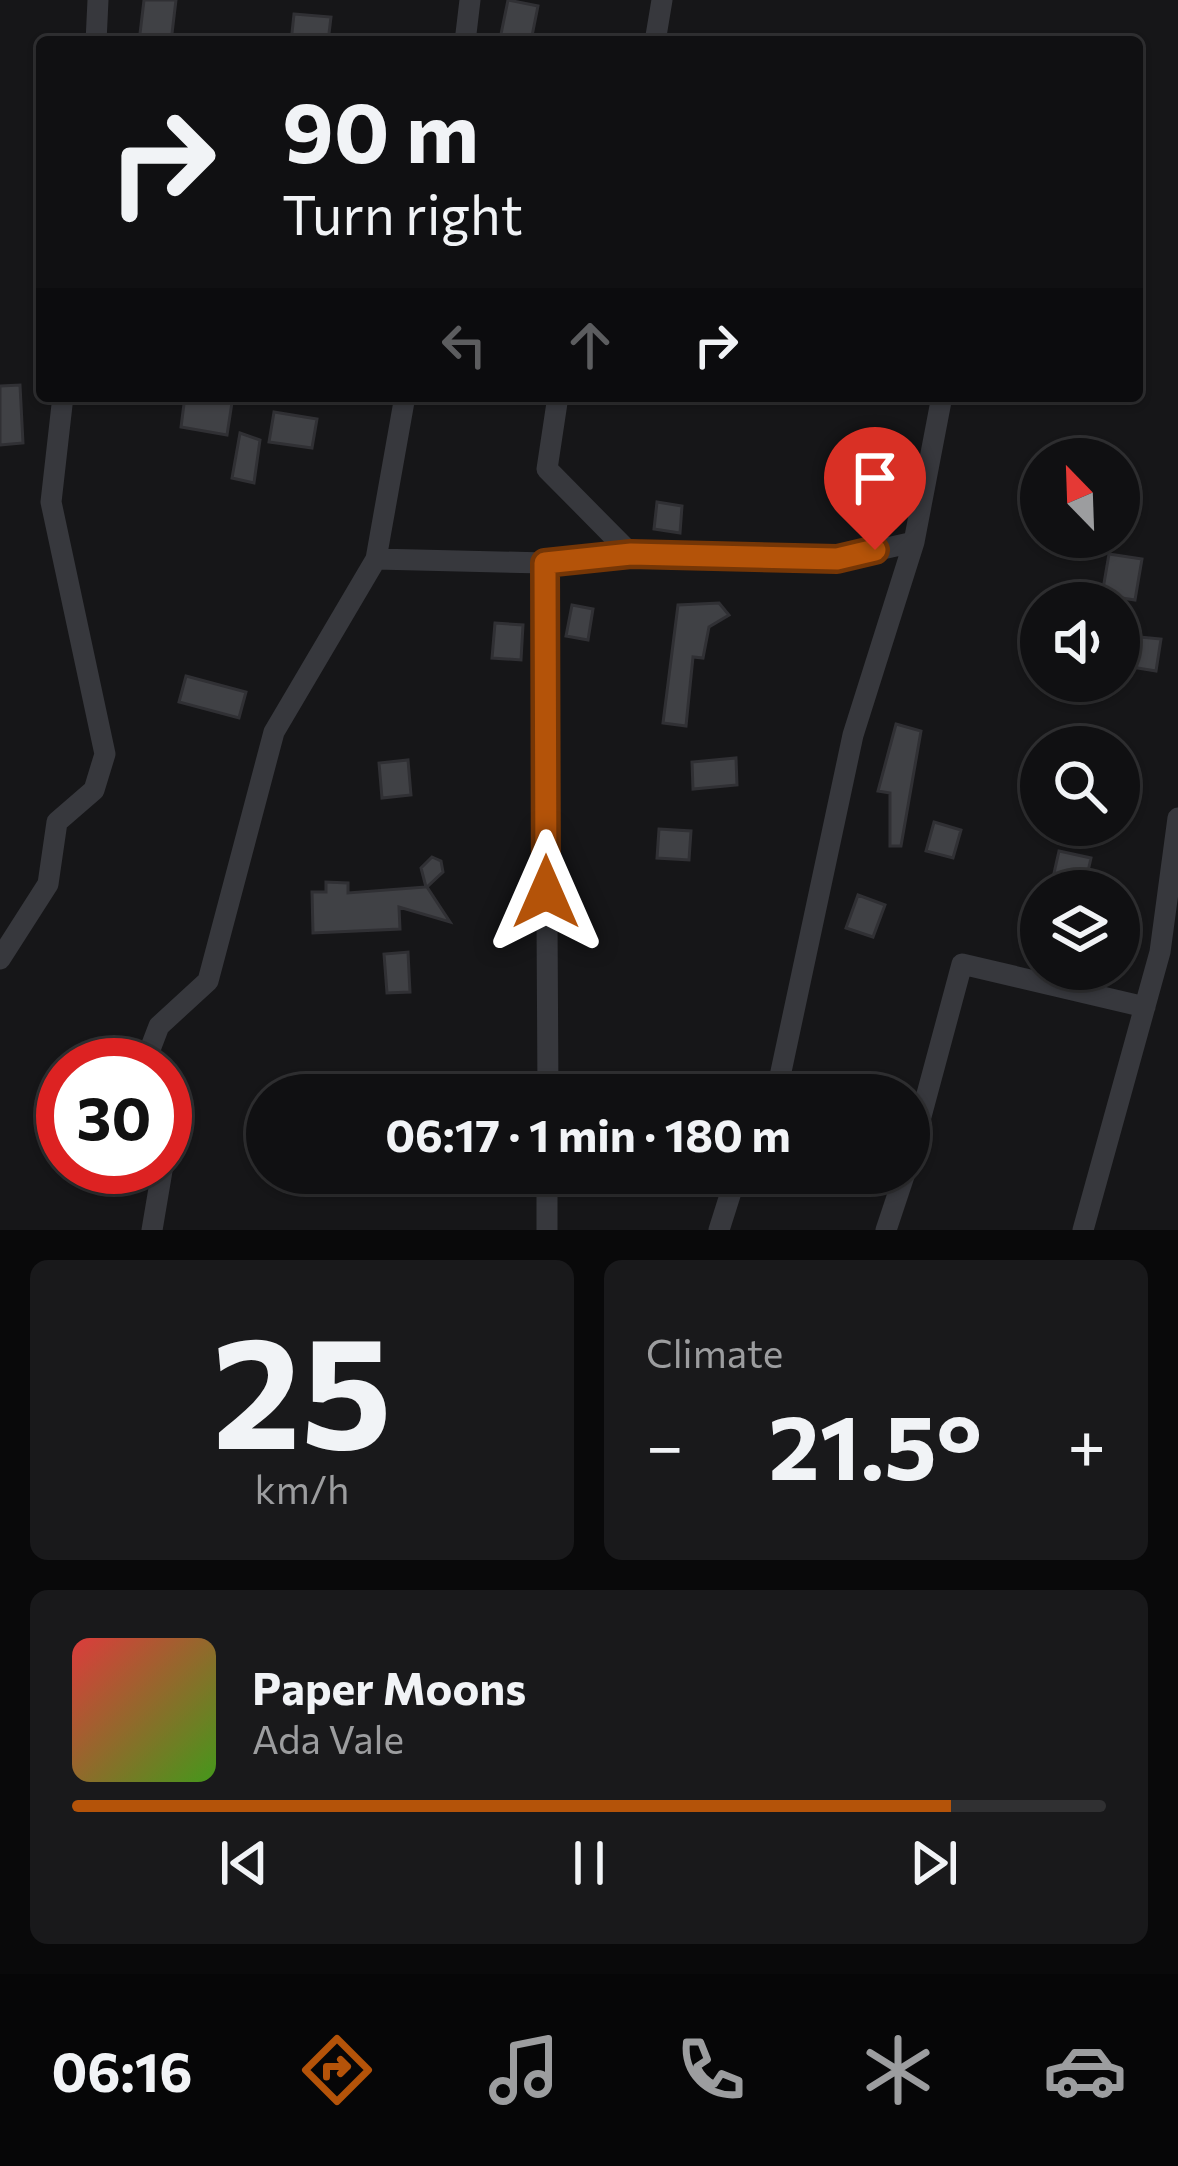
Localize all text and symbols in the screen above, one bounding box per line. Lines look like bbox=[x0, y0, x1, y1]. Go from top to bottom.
text: 90 m bbox=[282, 78, 479, 180]
icon: right bbox=[84, 84, 240, 240]
text: Turn right bbox=[282, 180, 523, 246]
icon: left bbox=[431, 312, 497, 378]
icon: ahead bbox=[557, 312, 623, 378]
icon: right bbox=[683, 312, 749, 378]
pin bbox=[824, 427, 926, 550]
north arrow bbox=[1020, 438, 1140, 558]
map controls bbox=[1020, 438, 1140, 990]
icon: arrive bbox=[842, 445, 908, 511]
button: sound bbox=[1020, 582, 1140, 702]
button: search bbox=[1020, 726, 1140, 846]
position arrow bbox=[483, 829, 609, 955]
button: layers bbox=[1020, 870, 1140, 990]
speed limit sign: 30 bbox=[36, 1038, 192, 1194]
text: 06:17 · 1 min · 180 m bbox=[385, 1106, 791, 1161]
text: 25 bbox=[212, 1290, 392, 1481]
text: Climate bbox=[646, 1328, 783, 1376]
text: 21.5° bbox=[768, 1388, 982, 1499]
text: − bbox=[646, 1403, 684, 1484]
text: + bbox=[1067, 1403, 1106, 1484]
text: km/h bbox=[255, 1464, 349, 1512]
text: Paper Moons bbox=[252, 1659, 526, 1714]
text: Ada Vale bbox=[252, 1714, 404, 1762]
icon: previous bbox=[211, 1830, 277, 1896]
icon: pause bbox=[556, 1830, 622, 1896]
icon: next bbox=[901, 1830, 967, 1896]
icon: directions bbox=[295, 2028, 379, 2112]
icon: music bbox=[482, 2028, 566, 2112]
icon: phone bbox=[669, 2028, 753, 2112]
icon: climate bbox=[856, 2028, 940, 2112]
icon: car bbox=[1043, 2028, 1127, 2112]
text: 06:16 bbox=[51, 2037, 193, 2103]

